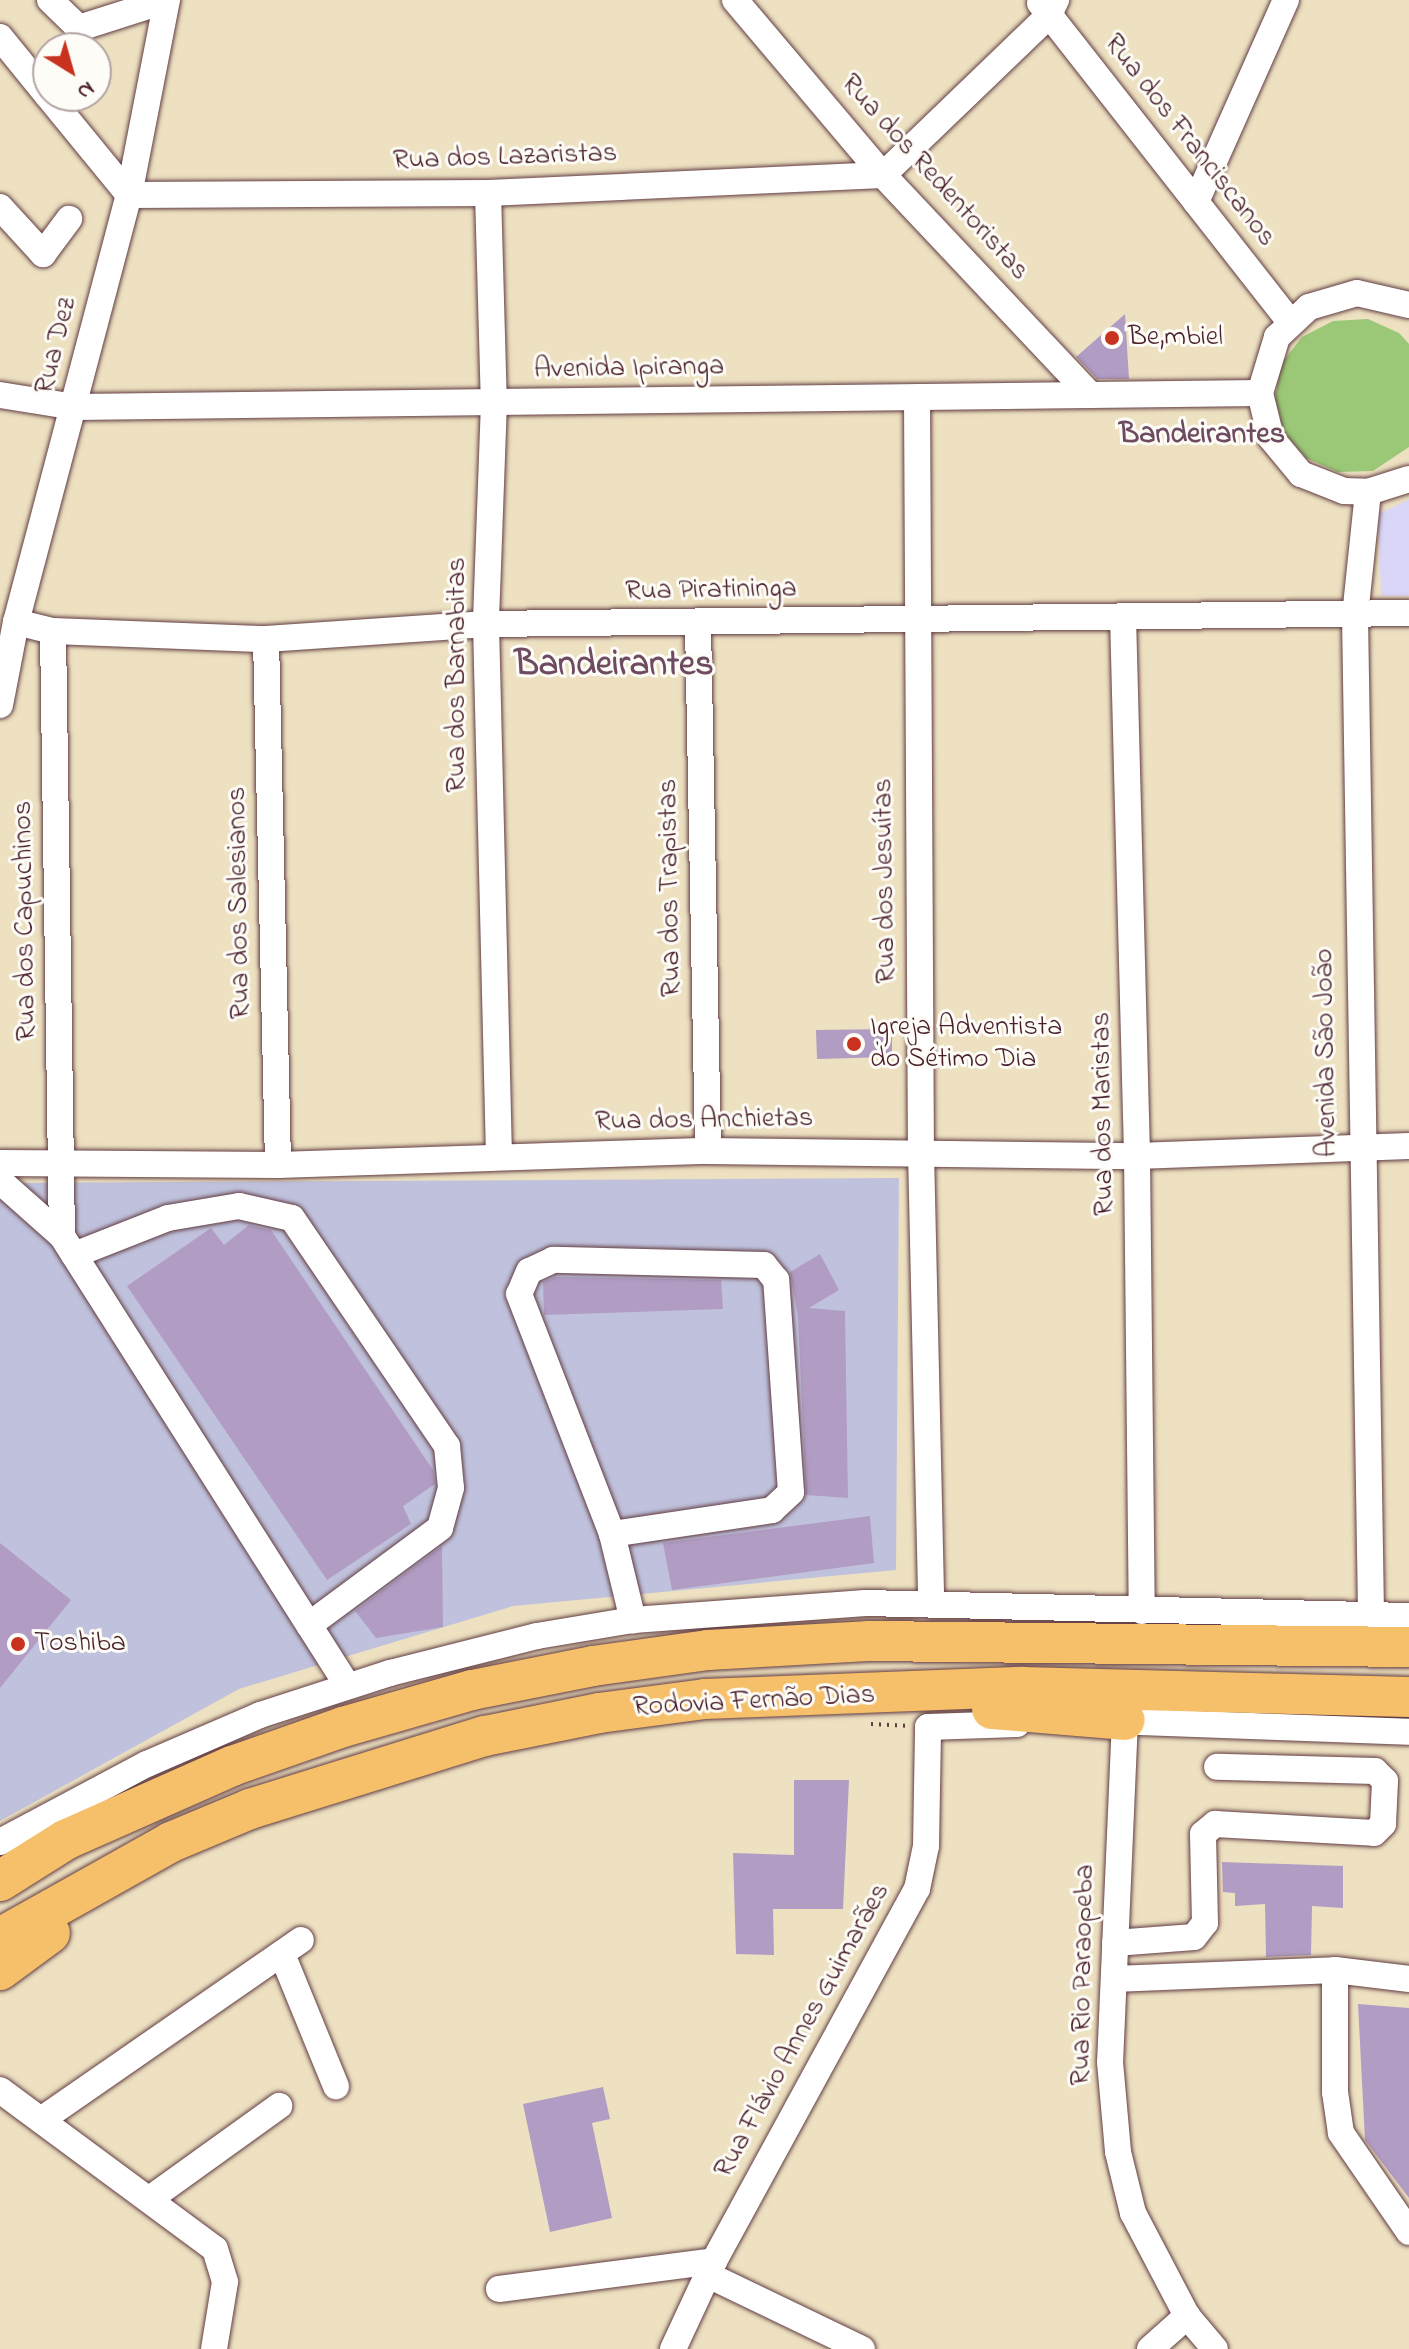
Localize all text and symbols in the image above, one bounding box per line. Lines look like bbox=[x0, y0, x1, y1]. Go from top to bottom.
street label: Rua dos Franciscanos bbox=[1096, 28, 1282, 254]
north arrow bbox=[32, 32, 112, 112]
street label: Rua dos Redentoristas bbox=[833, 68, 1035, 288]
text: N bbox=[70, 72, 101, 107]
street label: Rua dos Lazaristas bbox=[392, 137, 618, 179]
street label: Rua Dez bbox=[29, 294, 85, 398]
place label: Be,mbiel bbox=[1128, 321, 1223, 355]
marker: Be,mbiel bbox=[1103, 329, 1121, 347]
street label: Avenida Ipiranga bbox=[534, 351, 724, 387]
district label: Bandeirantes bbox=[1119, 417, 1285, 453]
street label: Rua dos Barnabitas bbox=[441, 557, 475, 793]
street label: Rua Piratininga bbox=[625, 573, 797, 609]
district label: Bandeirantes bbox=[514, 644, 714, 688]
street label: Rua dos Jesuítas bbox=[867, 778, 905, 984]
street label: Rua dos Trapistas bbox=[652, 779, 690, 997]
street label: Rua dos Salesianos bbox=[221, 786, 259, 1020]
street label: Rua dos Capuchinos bbox=[7, 801, 45, 1041]
street label: Avenida São João bbox=[1308, 948, 1346, 1158]
place label: Igreja Adventista do Sétimo Dia bbox=[870, 1011, 1062, 1077]
street label: Rua dos Maristas bbox=[1085, 1012, 1123, 1216]
marker: Igreja Adventista do Sétimo Dia bbox=[845, 1035, 863, 1053]
street label: Rua dos Anchietas bbox=[595, 1102, 813, 1140]
place label: Toshiba bbox=[34, 1627, 126, 1661]
marker: Toshiba bbox=[9, 1635, 27, 1653]
street label: Rodovia Fernão Dias bbox=[632, 1679, 876, 1725]
street label: Rua Rio Paraopeba bbox=[1065, 1864, 1103, 2086]
street label: Rua Flávio Annes Guimarães bbox=[708, 1878, 898, 2184]

